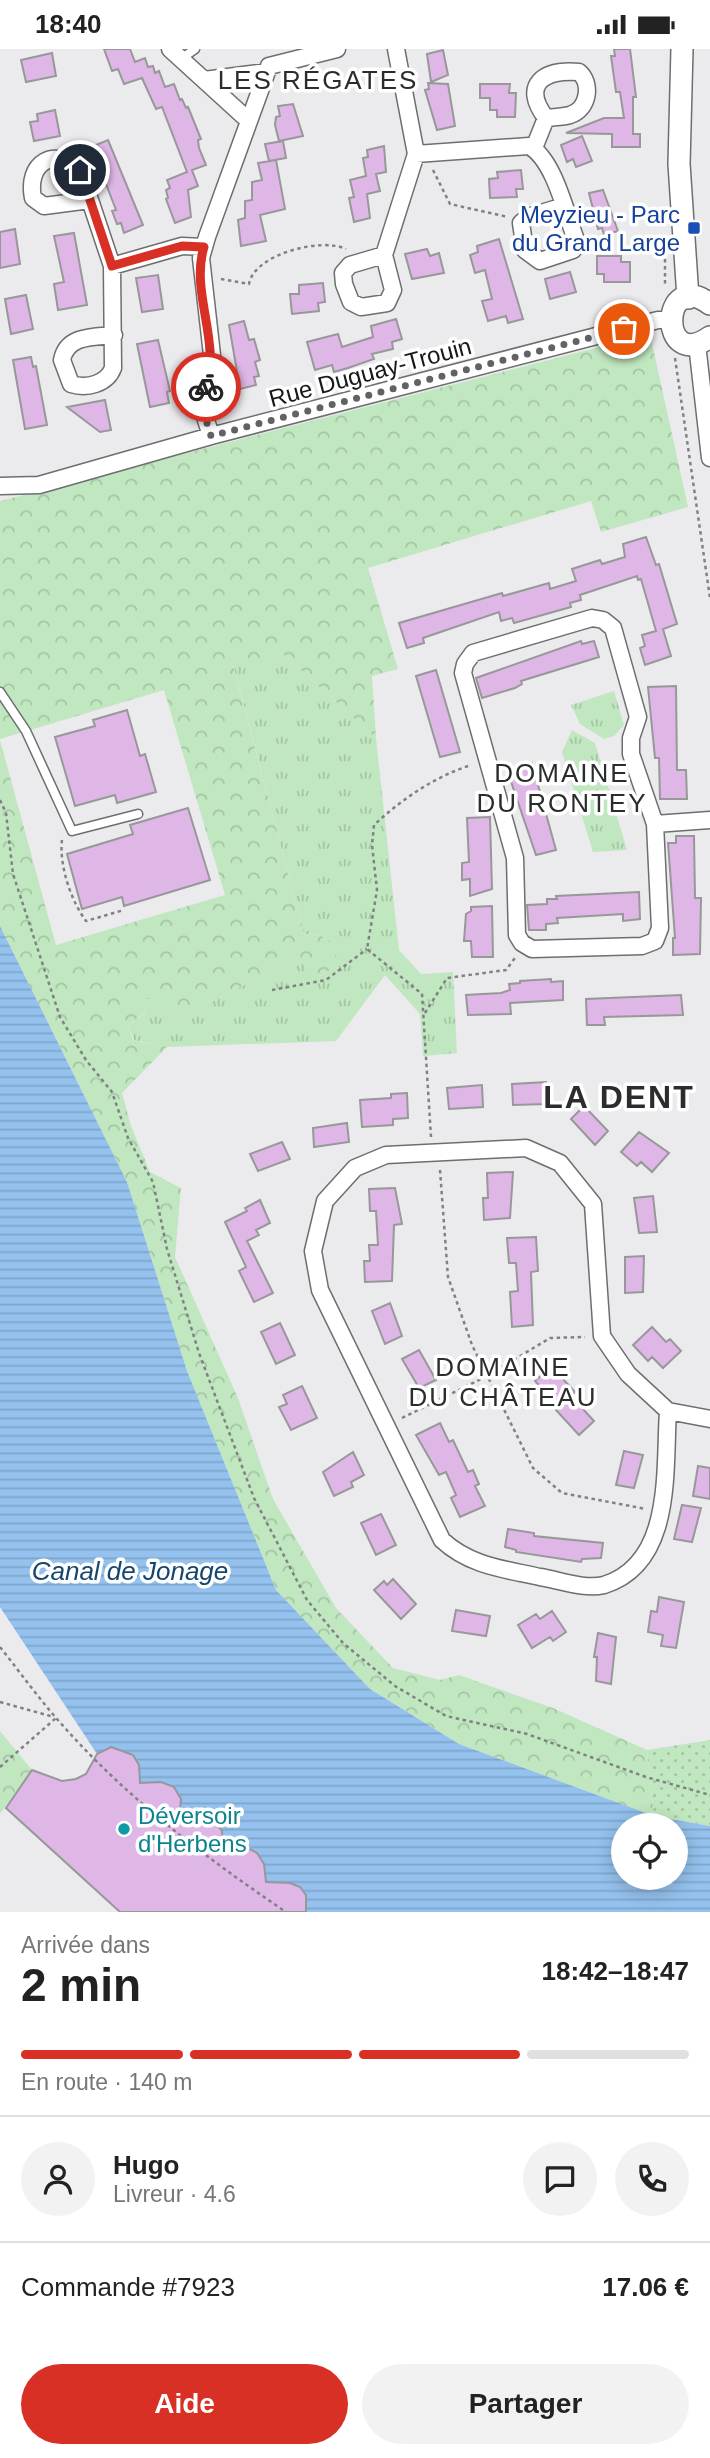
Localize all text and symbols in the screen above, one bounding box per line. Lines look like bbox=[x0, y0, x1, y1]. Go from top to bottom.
text: 18:40 bbox=[35, 9, 102, 39]
district label: LES RÉGATES bbox=[218, 65, 418, 95]
pin bbox=[50, 140, 110, 200]
icon: home bbox=[61, 151, 99, 189]
place label: Meyzieu - Parc du Grand Large bbox=[512, 201, 680, 256]
marker: Meyzieu - Parc du Grand Large bbox=[686, 220, 702, 236]
pin bbox=[594, 299, 654, 359]
icon: bag bbox=[605, 310, 643, 348]
street label: Rue Duguay-Trouin bbox=[266, 332, 474, 412]
courier bbox=[171, 352, 241, 422]
icon: bike bbox=[187, 368, 225, 406]
district label: DOMAINE DU RONTEY bbox=[476, 758, 648, 818]
district label: LA DENT bbox=[543, 1079, 695, 1115]
district label: DOMAINE DU CHÂTEAU bbox=[408, 1352, 598, 1412]
water label: Canal de Jonage bbox=[32, 1556, 228, 1586]
place label: Déversoir d'Herbens bbox=[138, 1802, 247, 1857]
map controls bbox=[611, 1813, 688, 1890]
button: locate bbox=[611, 1813, 688, 1890]
marker: Déversoir d'Herbens bbox=[116, 1821, 132, 1837]
text: Arrivée dans bbox=[21, 1932, 150, 1958]
text: 18:42–18:47 bbox=[542, 1956, 689, 1986]
text: 2 min bbox=[21, 1959, 141, 2011]
text: En route · 140 m bbox=[21, 2069, 192, 2095]
button: person bbox=[21, 2142, 95, 2216]
button: chat bbox=[523, 2142, 597, 2216]
button: phone bbox=[615, 2142, 689, 2216]
text: Hugo bbox=[113, 2150, 179, 2180]
text: Livreur · 4.6 bbox=[113, 2181, 236, 2207]
text: Commande #7923 bbox=[21, 2272, 235, 2302]
text: 17.06 € bbox=[602, 2272, 689, 2302]
button: Aide bbox=[21, 2364, 348, 2444]
button: Partager bbox=[362, 2364, 689, 2444]

